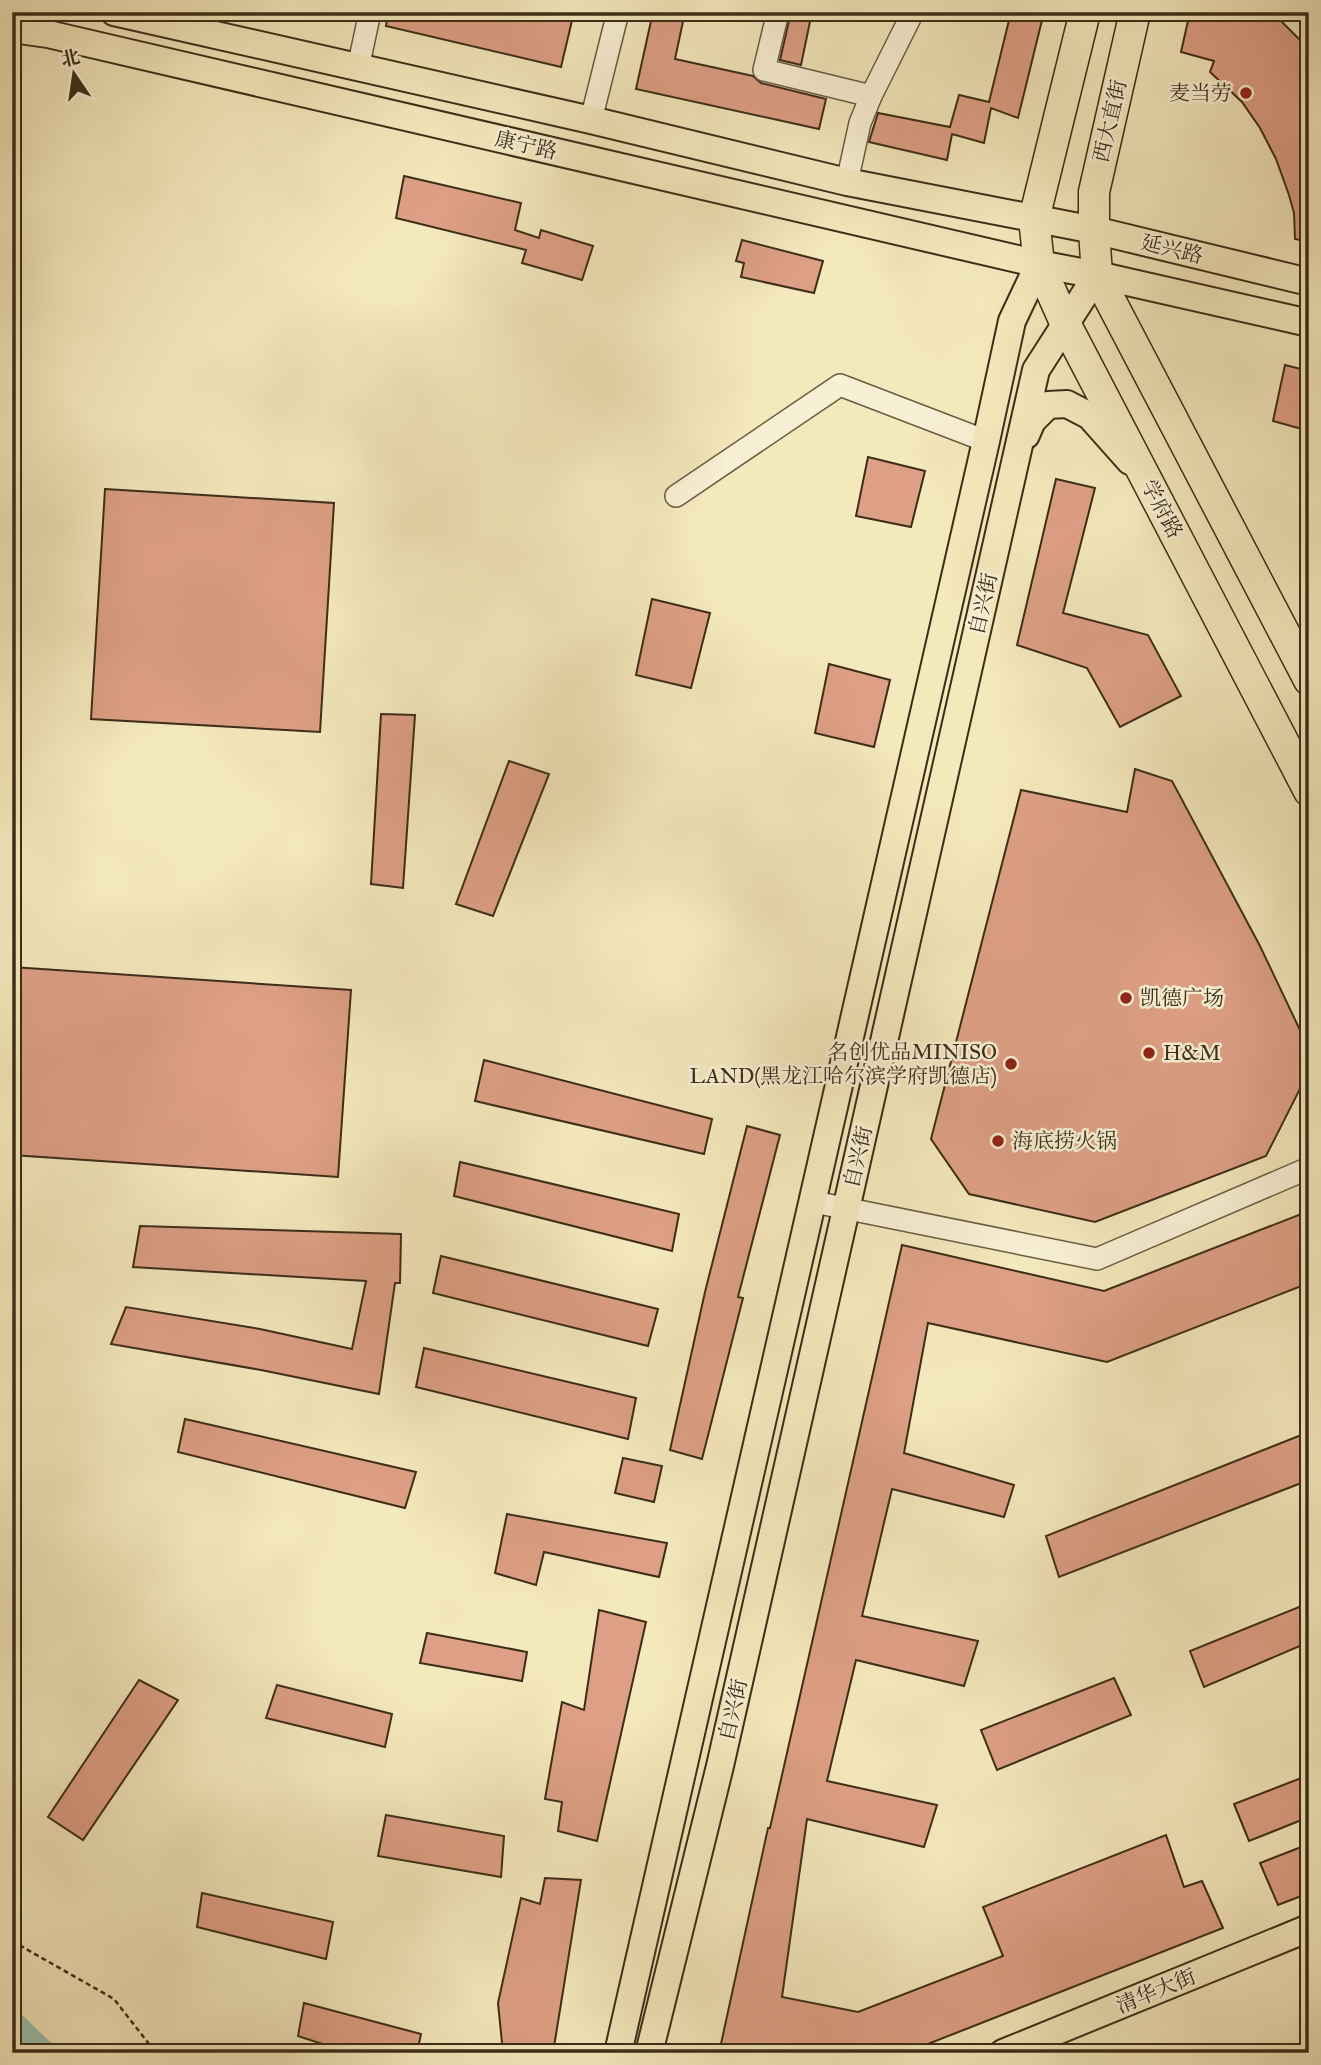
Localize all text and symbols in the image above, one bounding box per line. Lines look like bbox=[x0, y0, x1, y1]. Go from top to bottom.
north arrow bbox=[38, 38, 108, 108]
text: 北 bbox=[58, 45, 82, 71]
street label: 西大直街 bbox=[1088, 77, 1132, 165]
place label: 麦当劳 bbox=[1169, 80, 1232, 106]
marker: 麦当劳 bbox=[1238, 85, 1254, 101]
street label: 康宁路 bbox=[492, 125, 560, 165]
street label: 延兴路 bbox=[1138, 229, 1206, 269]
street label: 学府路 bbox=[1136, 475, 1188, 543]
street label: 自兴街 bbox=[963, 570, 1003, 638]
place label: 凯德广场 bbox=[1140, 985, 1224, 1011]
marker: 凯德广场 bbox=[1118, 990, 1134, 1006]
place label: 名创优品MINISO LAND(黑龙江哈尔滨学府凯德店) bbox=[690, 1039, 997, 1089]
place label: H&M bbox=[1163, 1040, 1221, 1066]
marker: H&M bbox=[1141, 1045, 1157, 1061]
marker: 名创优品MINISO LAND(黑龙江哈尔滨学府凯德店) bbox=[1003, 1056, 1019, 1072]
street label: 自兴街 bbox=[838, 1123, 878, 1191]
place label: 海底捞火锅 bbox=[1012, 1128, 1117, 1154]
marker: 海底捞火锅 bbox=[990, 1133, 1006, 1149]
street label: 自兴街 bbox=[713, 1676, 753, 1744]
street label: 清华大街 bbox=[1112, 1963, 1200, 2019]

